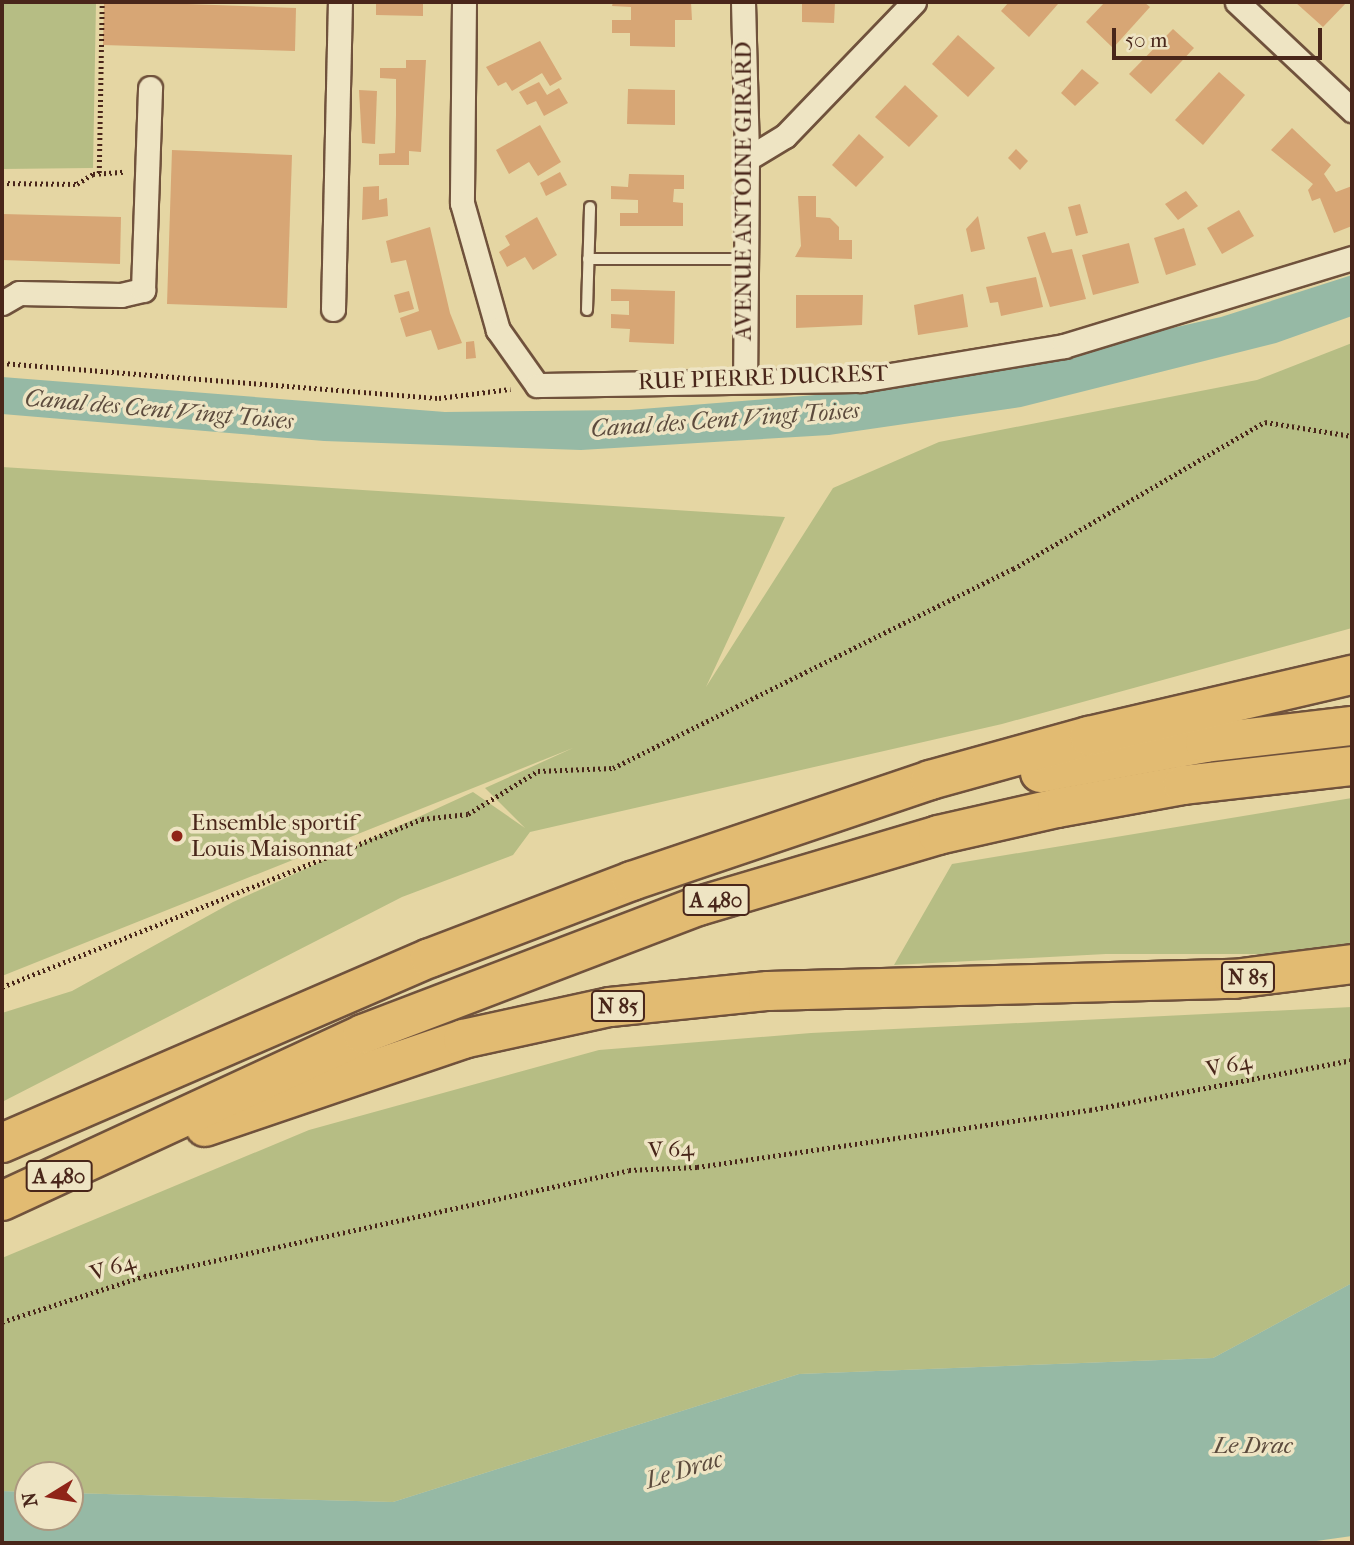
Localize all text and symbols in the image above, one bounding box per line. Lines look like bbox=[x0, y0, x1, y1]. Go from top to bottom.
scale bar bbox=[1116, 14, 1326, 58]
text: 50 m bbox=[1125, 28, 1168, 52]
street label: AVENUE ANTOINE GIRARD bbox=[730, 41, 758, 341]
street label: RUE PIERRE DUCREST bbox=[637, 360, 889, 396]
water label: Canal des Cent Vingt Toises bbox=[24, 384, 294, 436]
water label: Canal des Cent Vingt Toises bbox=[590, 396, 860, 444]
place label: Ensemble sportif Louis Maisonnat bbox=[191, 809, 357, 863]
marker: Ensemble sportif Louis Maisonnat bbox=[169, 828, 185, 844]
road number: A 480 bbox=[681, 883, 751, 918]
road number: N 85 bbox=[1220, 960, 1276, 995]
road number: N 85 bbox=[590, 988, 646, 1024]
street label: V 64 bbox=[1204, 1048, 1254, 1084]
street label: V 64 bbox=[647, 1135, 695, 1165]
road number: A 480 bbox=[24, 1158, 94, 1194]
street label: V 64 bbox=[87, 1248, 139, 1288]
water label: Le Drac bbox=[1213, 1432, 1293, 1460]
water label: Le Drac bbox=[642, 1445, 726, 1495]
north arrow bbox=[14, 1461, 84, 1531]
text: N bbox=[18, 1490, 43, 1509]

